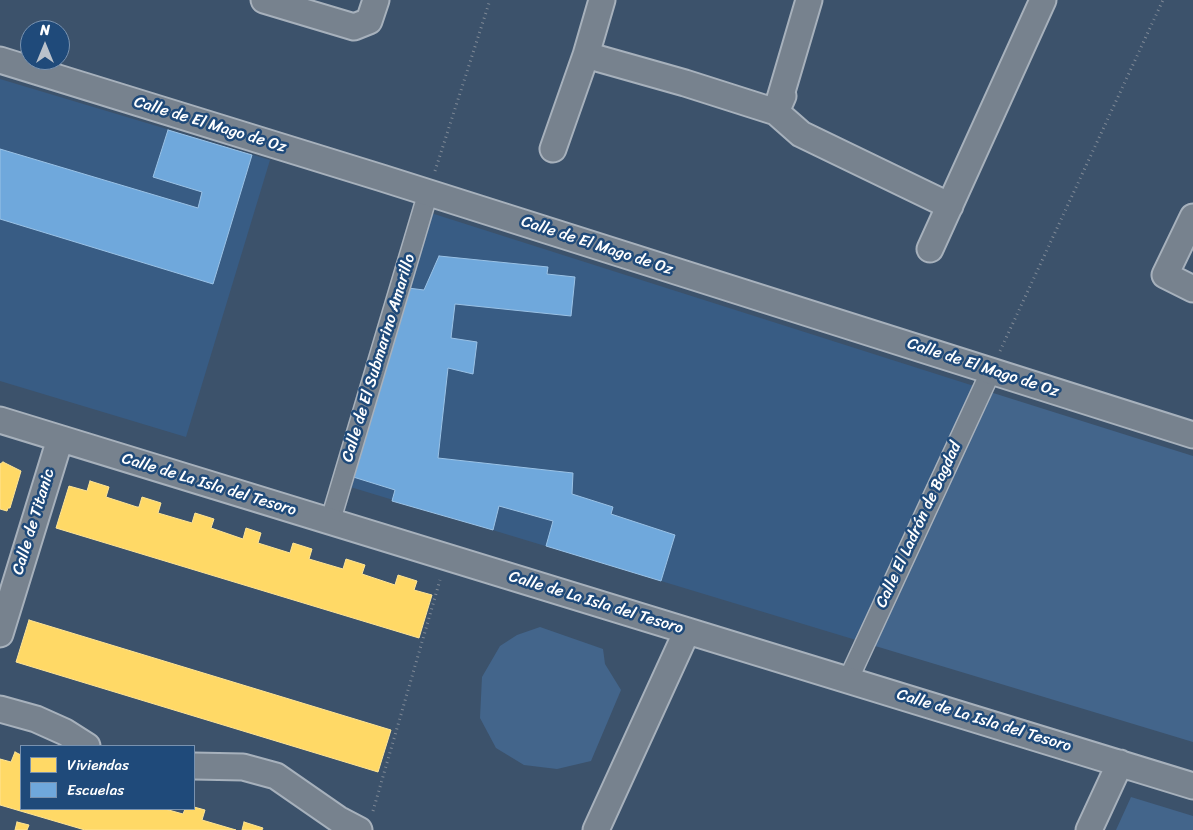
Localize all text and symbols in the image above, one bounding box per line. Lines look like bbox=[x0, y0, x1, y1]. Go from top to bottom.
text: N bbox=[40, 18, 50, 43]
north arrow bbox=[20, 20, 70, 70]
street label: Calle de El Mago de Oz bbox=[132, 93, 288, 157]
street label: Calle de El Mago de Oz bbox=[519, 212, 675, 280]
street label: Calle de El Submarino Amarillo bbox=[338, 252, 420, 464]
street label: Calle de El Mago de Oz bbox=[905, 334, 1061, 402]
street label: Calle El Ladrón de Bagdad bbox=[872, 439, 966, 611]
street label: Calle de La Isla del Tesoro bbox=[119, 449, 299, 521]
street label: Calle de Titanic bbox=[9, 467, 59, 577]
street label: Calle de La Isla del Tesoro bbox=[506, 567, 686, 639]
street label: Calle de La Isla del Tesoro bbox=[894, 685, 1074, 757]
legend bbox=[20, 745, 195, 810]
text: Viviendas bbox=[67, 752, 129, 778]
text: Escuelas bbox=[67, 777, 124, 803]

